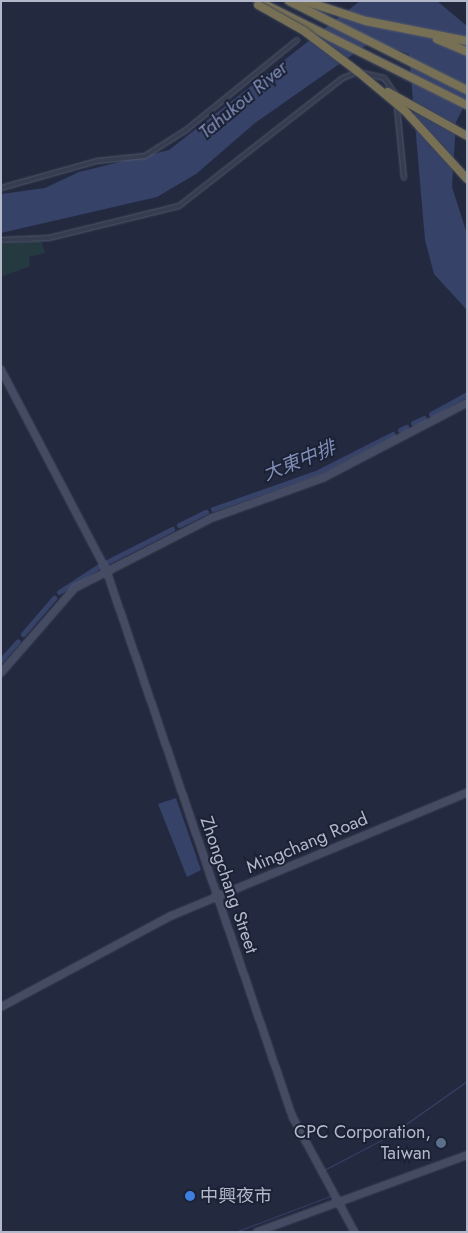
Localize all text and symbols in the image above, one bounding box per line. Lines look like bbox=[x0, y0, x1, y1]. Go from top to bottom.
water label: Tahukou River bbox=[194, 56, 292, 144]
water label: 大東中排 bbox=[259, 436, 339, 486]
street label: Mingchang Road bbox=[243, 808, 371, 878]
street label: Zhongchang Street bbox=[195, 814, 263, 956]
place label: CPC Corporation, Taiwan bbox=[294, 1122, 431, 1164]
marker: CPC Corporation, Taiwan bbox=[435, 1137, 447, 1149]
place label: 中興夜市 bbox=[200, 1185, 272, 1207]
marker: 中興夜市 bbox=[184, 1190, 196, 1202]

